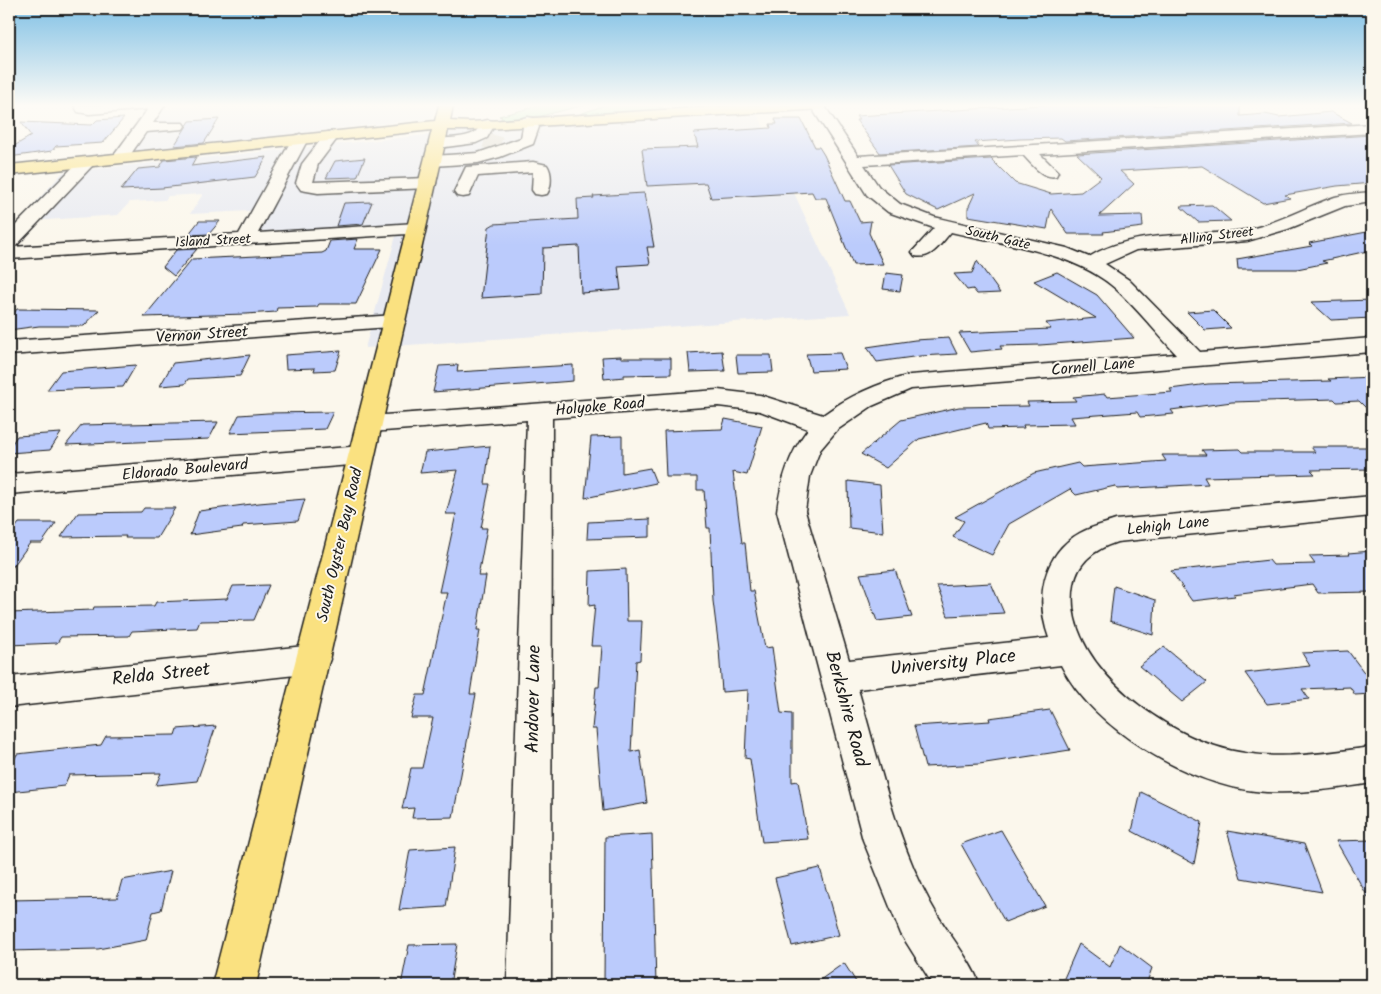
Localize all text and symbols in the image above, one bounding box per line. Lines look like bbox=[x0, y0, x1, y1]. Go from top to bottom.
street label: South Gate bbox=[963, 220, 1033, 256]
street label: Alling Street bbox=[1179, 221, 1256, 251]
street label: Island Street bbox=[175, 228, 252, 254]
street label: Vernon Street bbox=[155, 319, 250, 351]
street label: Cornell Lane bbox=[1050, 351, 1136, 383]
street label: Holyoke Road bbox=[554, 391, 647, 423]
street label: Eldorado Boulevard bbox=[121, 452, 250, 488]
street label: South Oyster Bay Road bbox=[310, 464, 370, 625]
street label: Lehigh Lane bbox=[1125, 509, 1211, 543]
street label: University Place bbox=[889, 641, 1018, 685]
street label: Andover Lane bbox=[518, 644, 550, 753]
street label: Berkshire Road bbox=[816, 648, 876, 771]
street label: Relda Street bbox=[110, 655, 212, 695]

